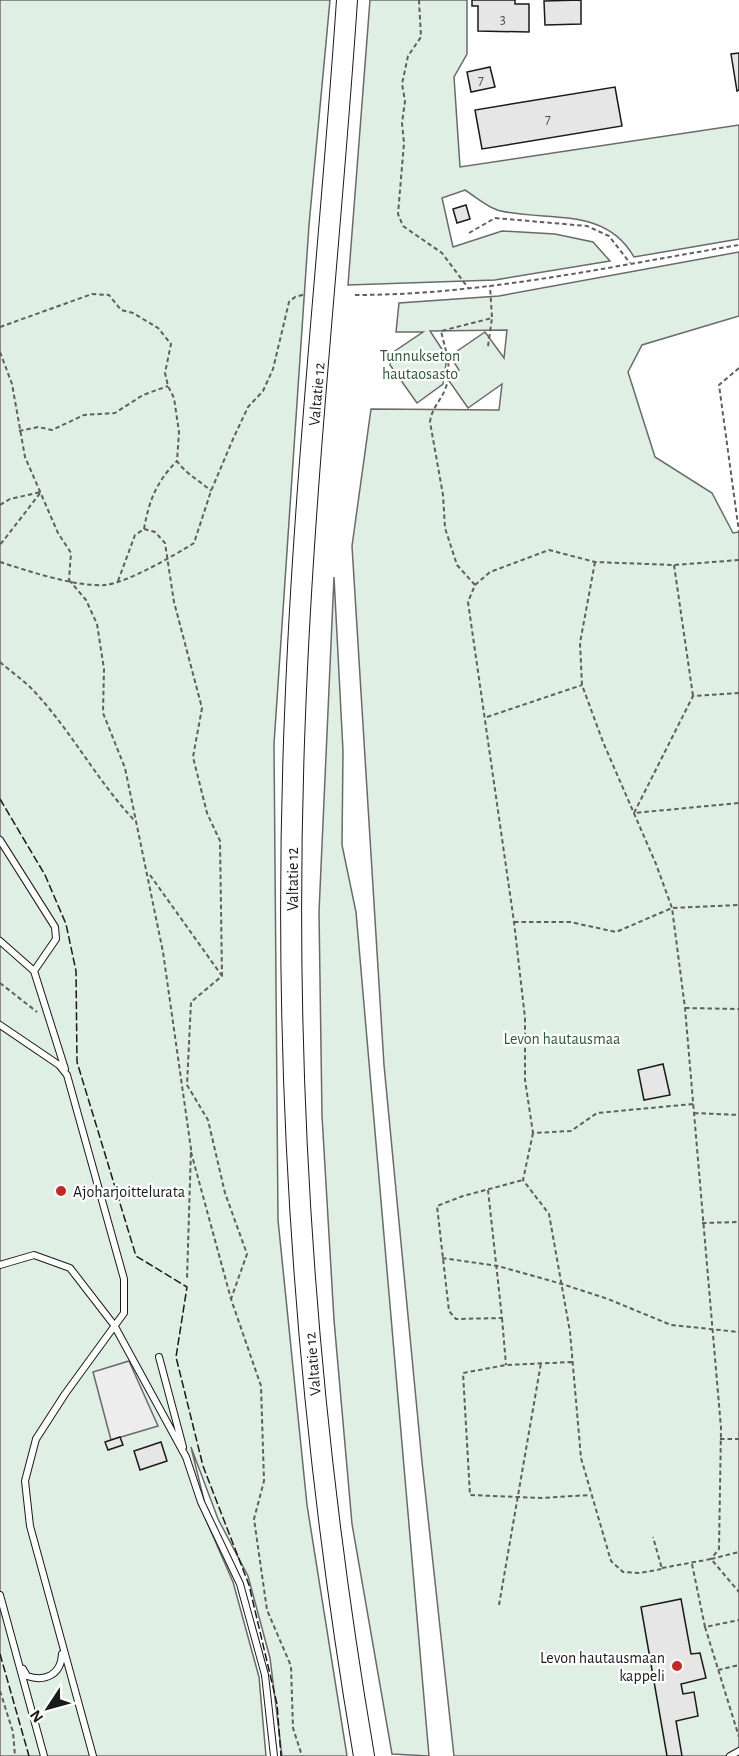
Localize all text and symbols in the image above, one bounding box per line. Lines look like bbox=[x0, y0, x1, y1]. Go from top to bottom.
house number: 3 bbox=[500, 13, 506, 27]
house number: 7 bbox=[478, 73, 484, 87]
house number: 7 bbox=[545, 112, 551, 126]
park label: Tunnukseton hautaosasto bbox=[380, 348, 460, 382]
street label: Valtatie 12 bbox=[306, 362, 328, 427]
street label: Valtatie 12 bbox=[285, 847, 301, 911]
park label: Levon hautausmaa bbox=[504, 1031, 620, 1047]
marker: Ajoharjoittelurata bbox=[54, 1184, 68, 1198]
place label: Ajoharjoittelurata bbox=[73, 1184, 185, 1201]
street label: Valtatie 12 bbox=[302, 1331, 324, 1396]
place label: Levon hautausmaan kappeli bbox=[540, 1650, 665, 1684]
marker: Levon hautausmaan kappeli bbox=[670, 1659, 684, 1673]
north arrow bbox=[18, 1678, 78, 1738]
text: N bbox=[27, 1707, 46, 1725]

